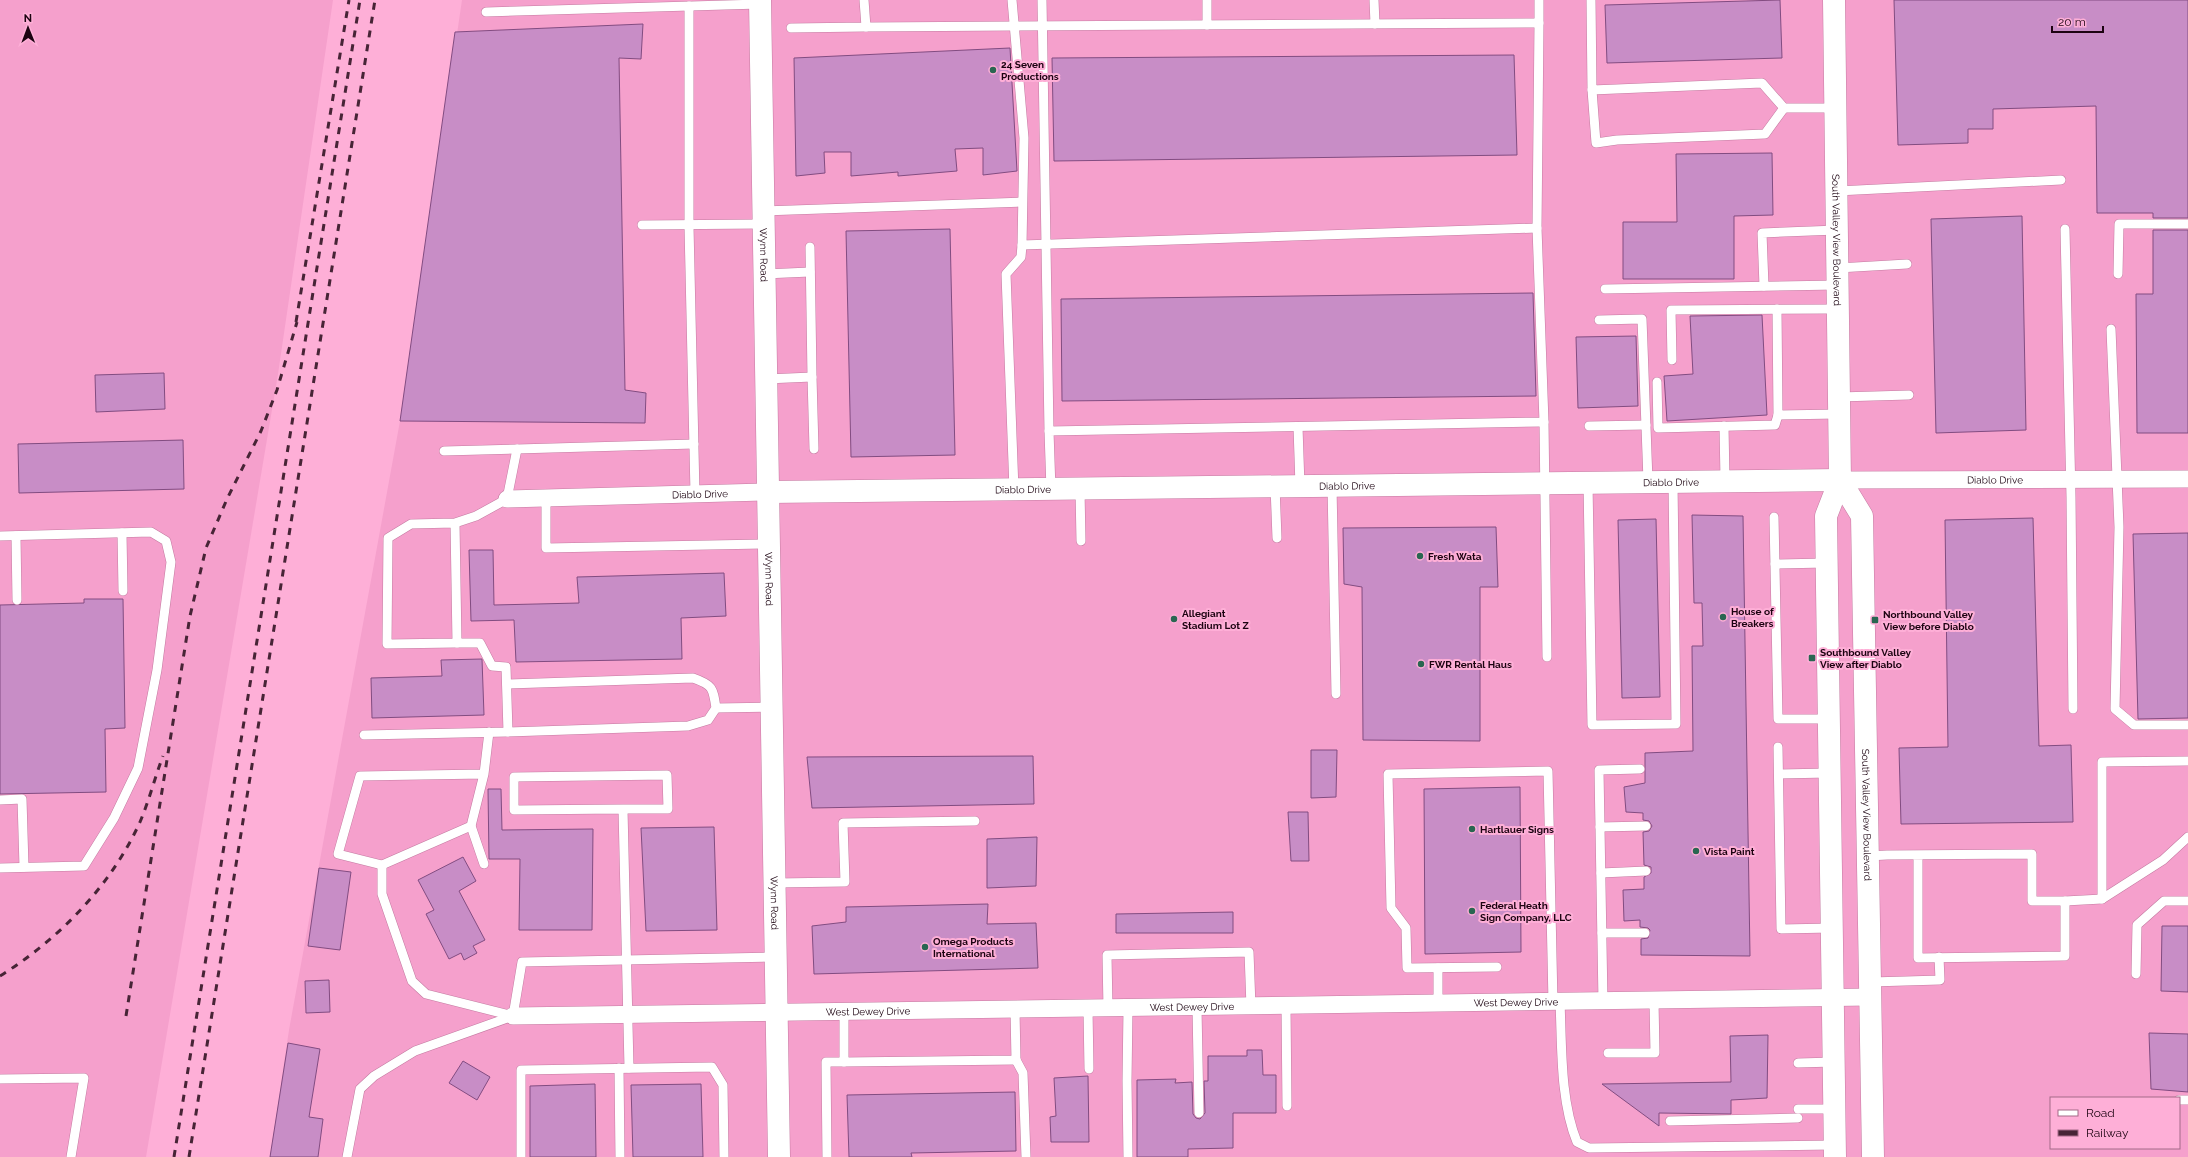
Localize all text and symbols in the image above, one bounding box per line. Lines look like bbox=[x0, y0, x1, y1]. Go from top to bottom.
north arrow bbox=[8, 8, 48, 48]
scale bar bbox=[2052, 8, 2103, 34]
text: N bbox=[24, 12, 32, 25]
text: 20 m bbox=[2058, 15, 2086, 29]
place label: 24 Seven Productions bbox=[1001, 59, 1059, 82]
marker: 24 Seven Productions bbox=[988, 65, 998, 75]
street label: South Valley View Boulevard bbox=[1831, 174, 1843, 306]
street label: Wynn Road bbox=[758, 228, 770, 282]
street label: Diablo Drive bbox=[1967, 474, 2023, 485]
street label: Diablo Drive bbox=[1643, 476, 1699, 488]
street label: Diablo Drive bbox=[1319, 480, 1375, 491]
street label: Diablo Drive bbox=[995, 483, 1051, 495]
street label: Diablo Drive bbox=[672, 488, 728, 500]
marker: Fresh Wata bbox=[1415, 551, 1425, 561]
place label: Fresh Wata bbox=[1428, 551, 1482, 562]
street label: Wynn Road bbox=[764, 552, 775, 606]
place label: House of Breakers bbox=[1731, 606, 1774, 629]
place label: Allegiant Stadium Lot Z bbox=[1182, 608, 1249, 631]
place label: Northbound Valley View before Diablo bbox=[1883, 609, 1974, 632]
marker: House of Breakers bbox=[1718, 612, 1728, 622]
marker: Allegiant Stadium Lot Z bbox=[1169, 614, 1179, 624]
marker: Northbound Valley View before Diablo bbox=[1870, 615, 1880, 625]
place label: Southbound Valley View after Diablo bbox=[1820, 647, 1911, 670]
marker: Southbound Valley View after Diablo bbox=[1807, 653, 1817, 663]
marker: FWR Rental Haus bbox=[1416, 659, 1426, 669]
place label: FWR Rental Haus bbox=[1429, 659, 1512, 670]
street label: South Valley View Boulevard bbox=[1860, 749, 1874, 881]
marker: Hartlauer Signs bbox=[1467, 824, 1477, 834]
place label: Hartlauer Signs bbox=[1480, 824, 1554, 835]
marker: Vista Paint bbox=[1691, 846, 1701, 856]
place label: Vista Paint bbox=[1704, 846, 1755, 857]
street label: Wynn Road bbox=[769, 876, 781, 930]
place label: Federal Heath Sign Company, LLC bbox=[1480, 900, 1572, 923]
marker: Federal Heath Sign Company, LLC bbox=[1467, 906, 1477, 916]
place label: Omega Products International bbox=[933, 936, 1013, 959]
marker: Omega Products International bbox=[920, 942, 930, 952]
street label: West Dewey Drive bbox=[1474, 996, 1558, 1008]
street label: West Dewey Drive bbox=[1150, 1000, 1234, 1013]
street label: West Dewey Drive bbox=[826, 1005, 910, 1017]
legend bbox=[2050, 1097, 2180, 1149]
text: Road bbox=[2086, 1106, 2115, 1120]
text: Railway bbox=[2086, 1126, 2129, 1140]

